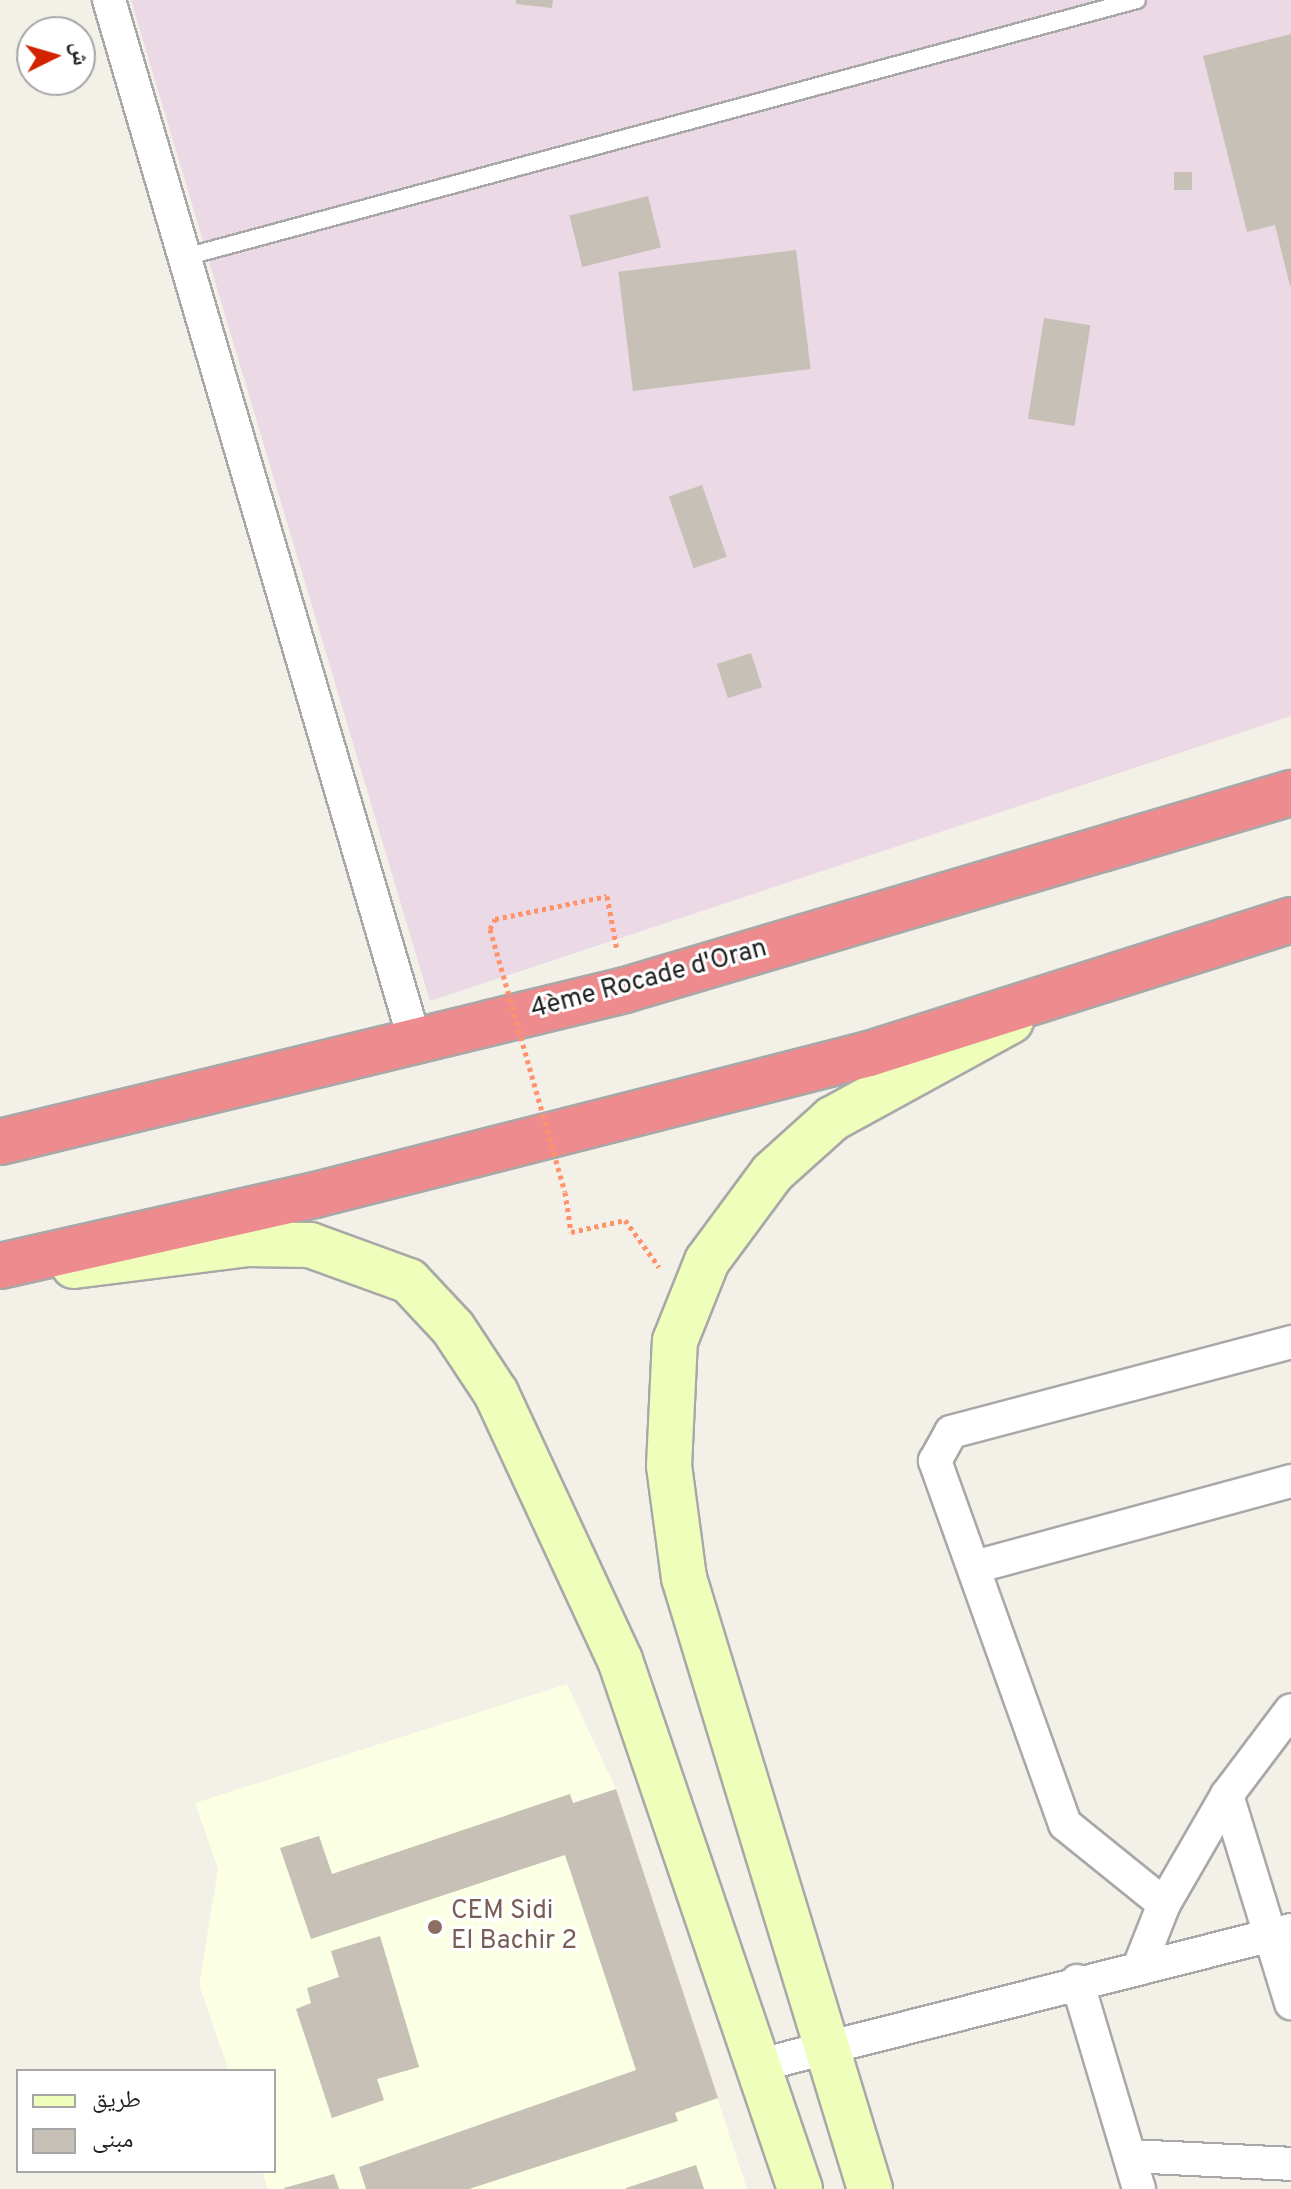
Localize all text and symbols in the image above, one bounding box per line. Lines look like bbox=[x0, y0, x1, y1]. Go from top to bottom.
north arrow bbox=[16, 16, 96, 96]
text: ش bbox=[64, 41, 93, 67]
street label: 4ème Rocade d'Oran bbox=[527, 933, 771, 1027]
place label: CEM Sidi El Bachir 2 bbox=[451, 1896, 577, 1958]
marker: CEM Sidi El Bachir 2 bbox=[426, 1918, 444, 1936]
legend bbox=[16, 2069, 276, 2173]
text: طريق bbox=[92, 2086, 141, 2116]
text: مبنى bbox=[92, 2126, 133, 2156]

